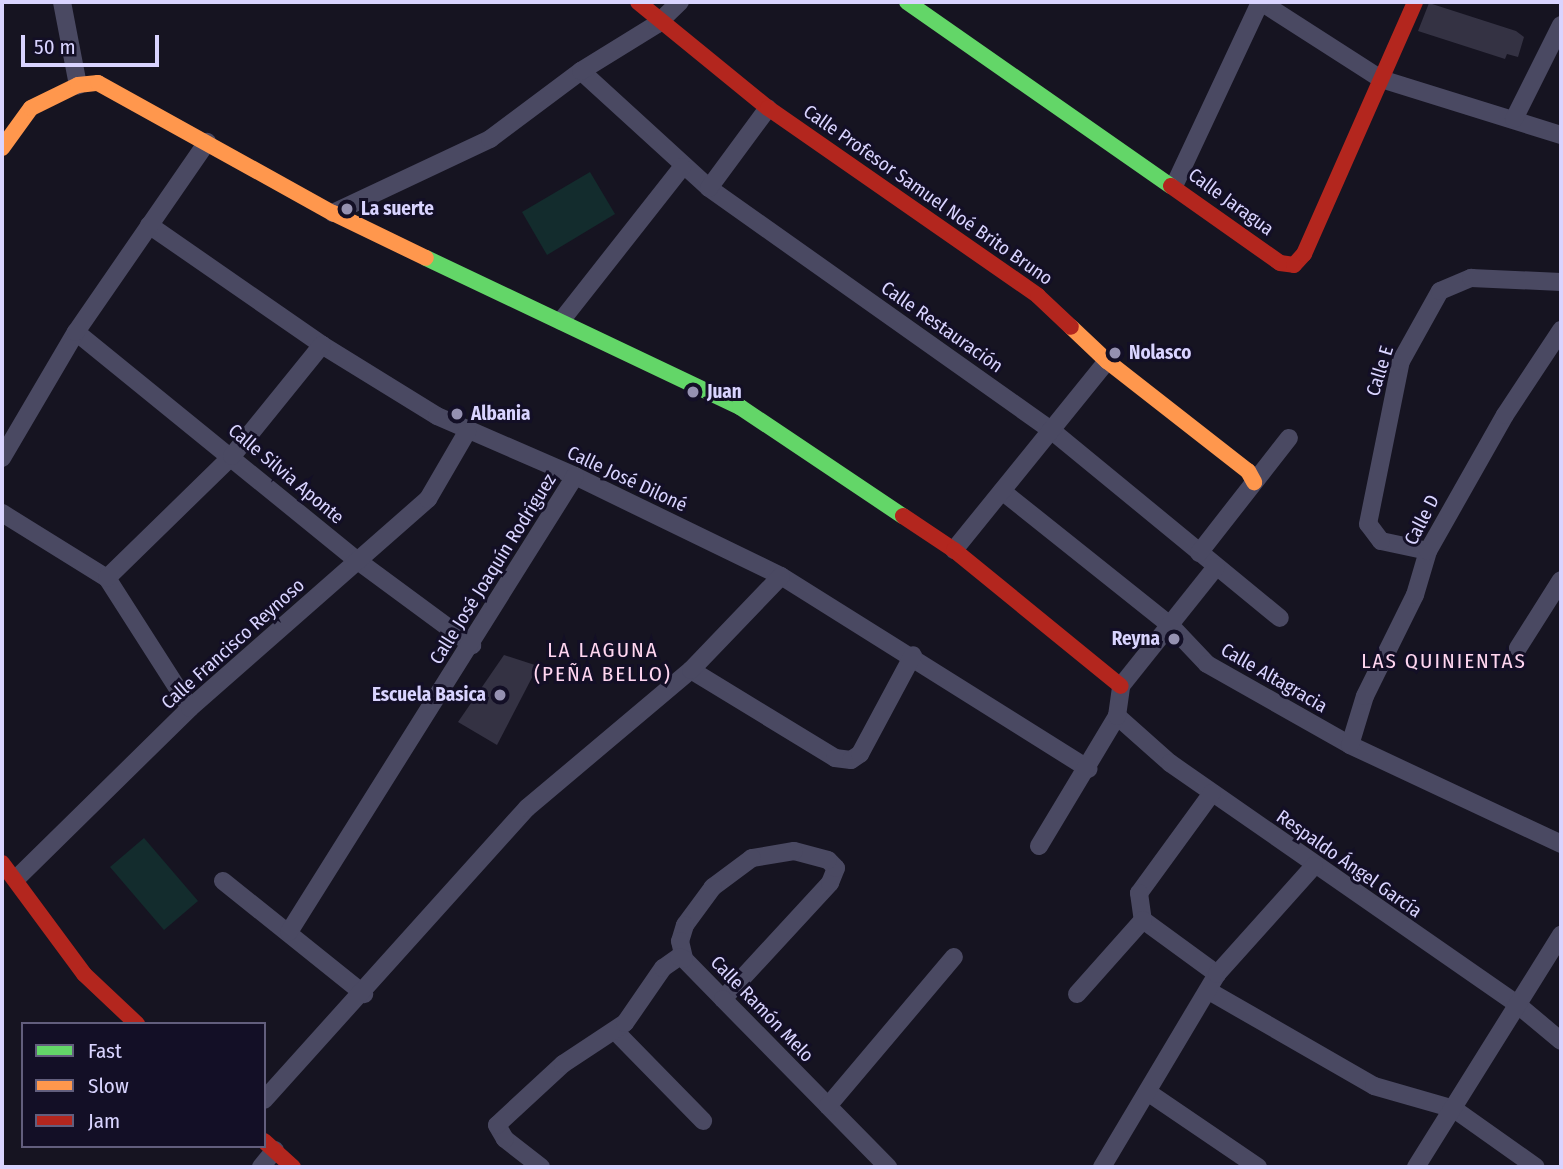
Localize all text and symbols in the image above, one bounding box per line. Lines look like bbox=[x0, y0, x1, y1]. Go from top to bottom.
scale bar bbox=[24, 21, 163, 65]
text: 50 m bbox=[34, 34, 76, 60]
street label: Calle Profesor Samuel Noé Brito Bruno bbox=[799, 100, 1057, 290]
street label: Calle Jaragua bbox=[1184, 163, 1278, 241]
place label: La suerte bbox=[361, 198, 434, 220]
marker: La suerte bbox=[339, 201, 355, 217]
street label: Calle Restauración bbox=[877, 276, 1007, 378]
place label: Nolasco bbox=[1129, 342, 1191, 364]
street label: Calle E bbox=[1362, 343, 1398, 399]
marker: Nolasco bbox=[1107, 345, 1123, 361]
place label: Juan bbox=[707, 381, 742, 403]
marker: Juan bbox=[685, 384, 701, 400]
place label: Albania bbox=[471, 403, 530, 425]
marker: Albania bbox=[449, 406, 465, 422]
street label: Calle Silvia Aponte bbox=[224, 419, 348, 529]
street label: Calle José Diloné bbox=[563, 441, 691, 517]
street label: Calle José Joaquín Rodríguez bbox=[425, 470, 561, 668]
street label: Calle D bbox=[1400, 491, 1444, 549]
street label: Calle Francisco Reynoso bbox=[157, 574, 309, 714]
place label: Reyna bbox=[1112, 628, 1160, 650]
marker: Reyna bbox=[1166, 631, 1182, 647]
district label: LA LAGUNA (PEÑA BELLO) bbox=[535, 637, 671, 687]
street label: Calle Altagracia bbox=[1217, 638, 1331, 718]
district label: LAS QUINIENTAS bbox=[1363, 648, 1525, 674]
place label: Escuela Basica bbox=[372, 684, 486, 706]
marker: Escuela Basica bbox=[492, 687, 508, 703]
street label: Respaldo Ángel García bbox=[1272, 805, 1426, 923]
street label: Calle Ramón Melo bbox=[706, 951, 818, 1067]
legend bbox=[21, 1022, 266, 1148]
text: Fast bbox=[88, 1038, 122, 1064]
text: Slow bbox=[88, 1073, 129, 1099]
text: Jam bbox=[88, 1108, 120, 1134]

